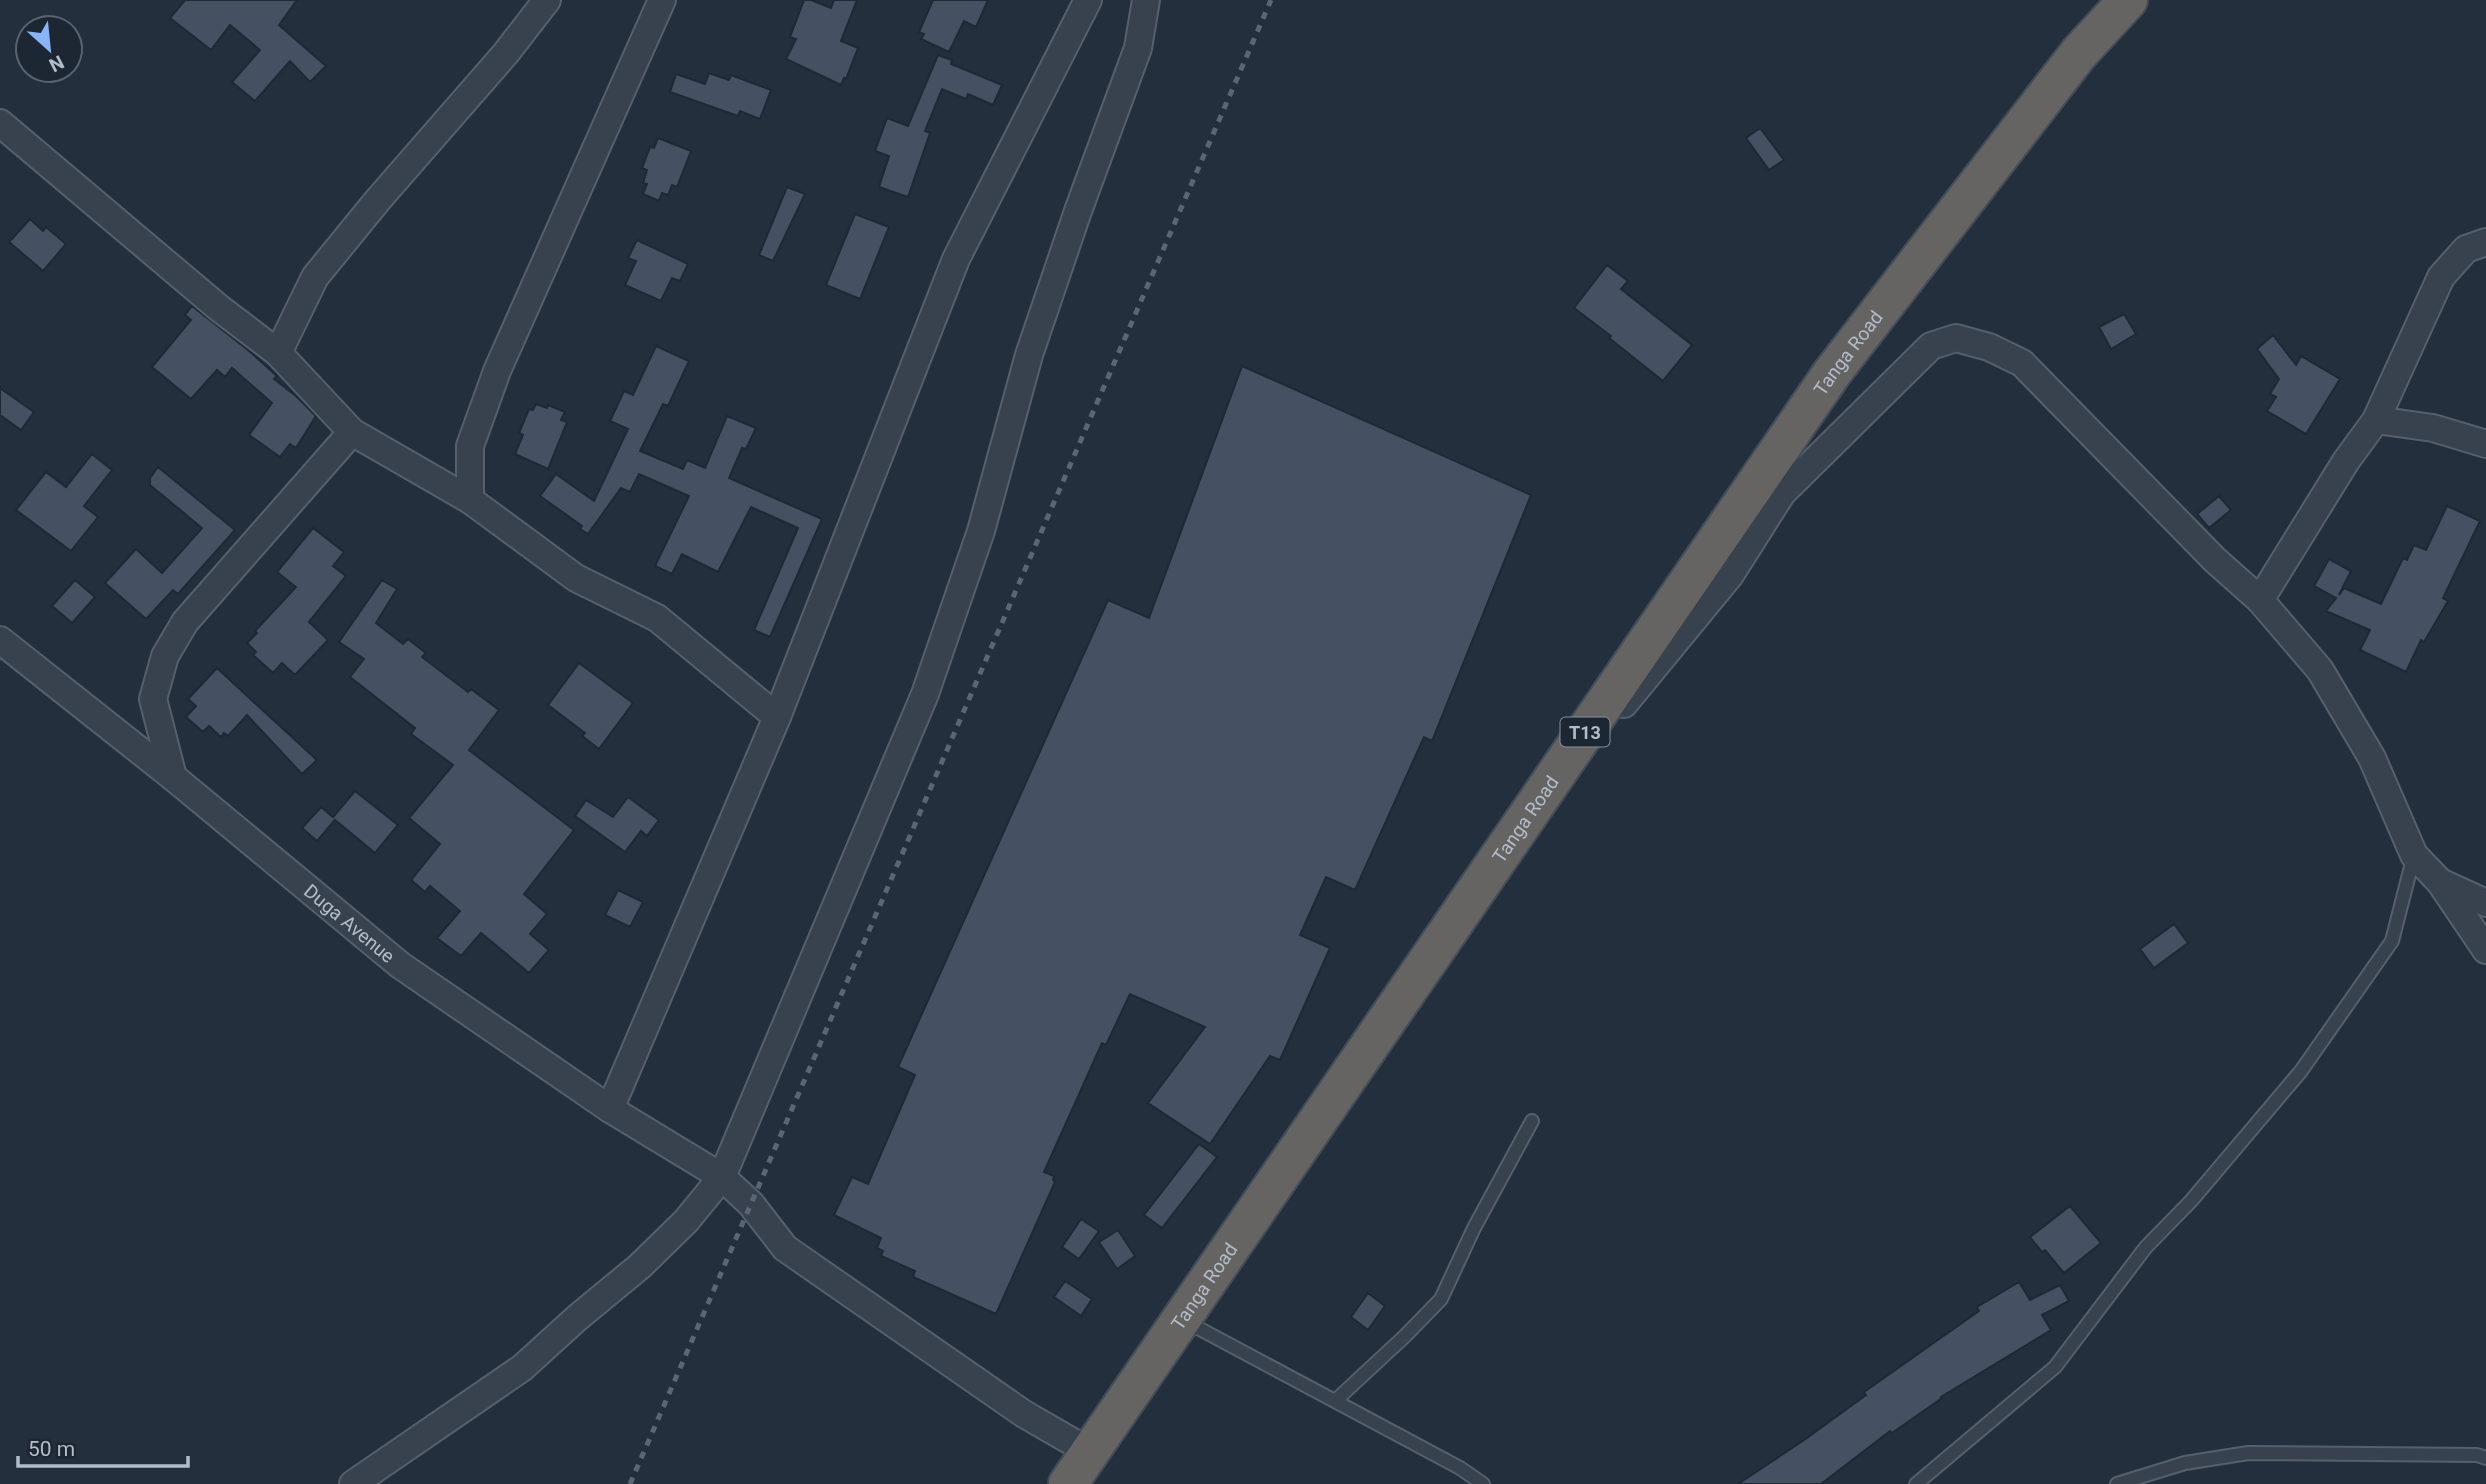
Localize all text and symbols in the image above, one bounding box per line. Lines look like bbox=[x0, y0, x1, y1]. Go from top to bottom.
north arrow bbox=[14, 14, 84, 84]
text: N bbox=[45, 50, 68, 77]
street label: Tanga Road bbox=[1809, 306, 1887, 400]
road number: T13 bbox=[1560, 718, 1610, 746]
street label: Tanga Road bbox=[1487, 771, 1563, 867]
street label: Duga Avenue bbox=[300, 879, 400, 967]
street label: Tanga Road bbox=[1166, 1238, 1242, 1334]
scale bar bbox=[18, 1424, 187, 1468]
text: 50 m bbox=[28, 1437, 75, 1461]

